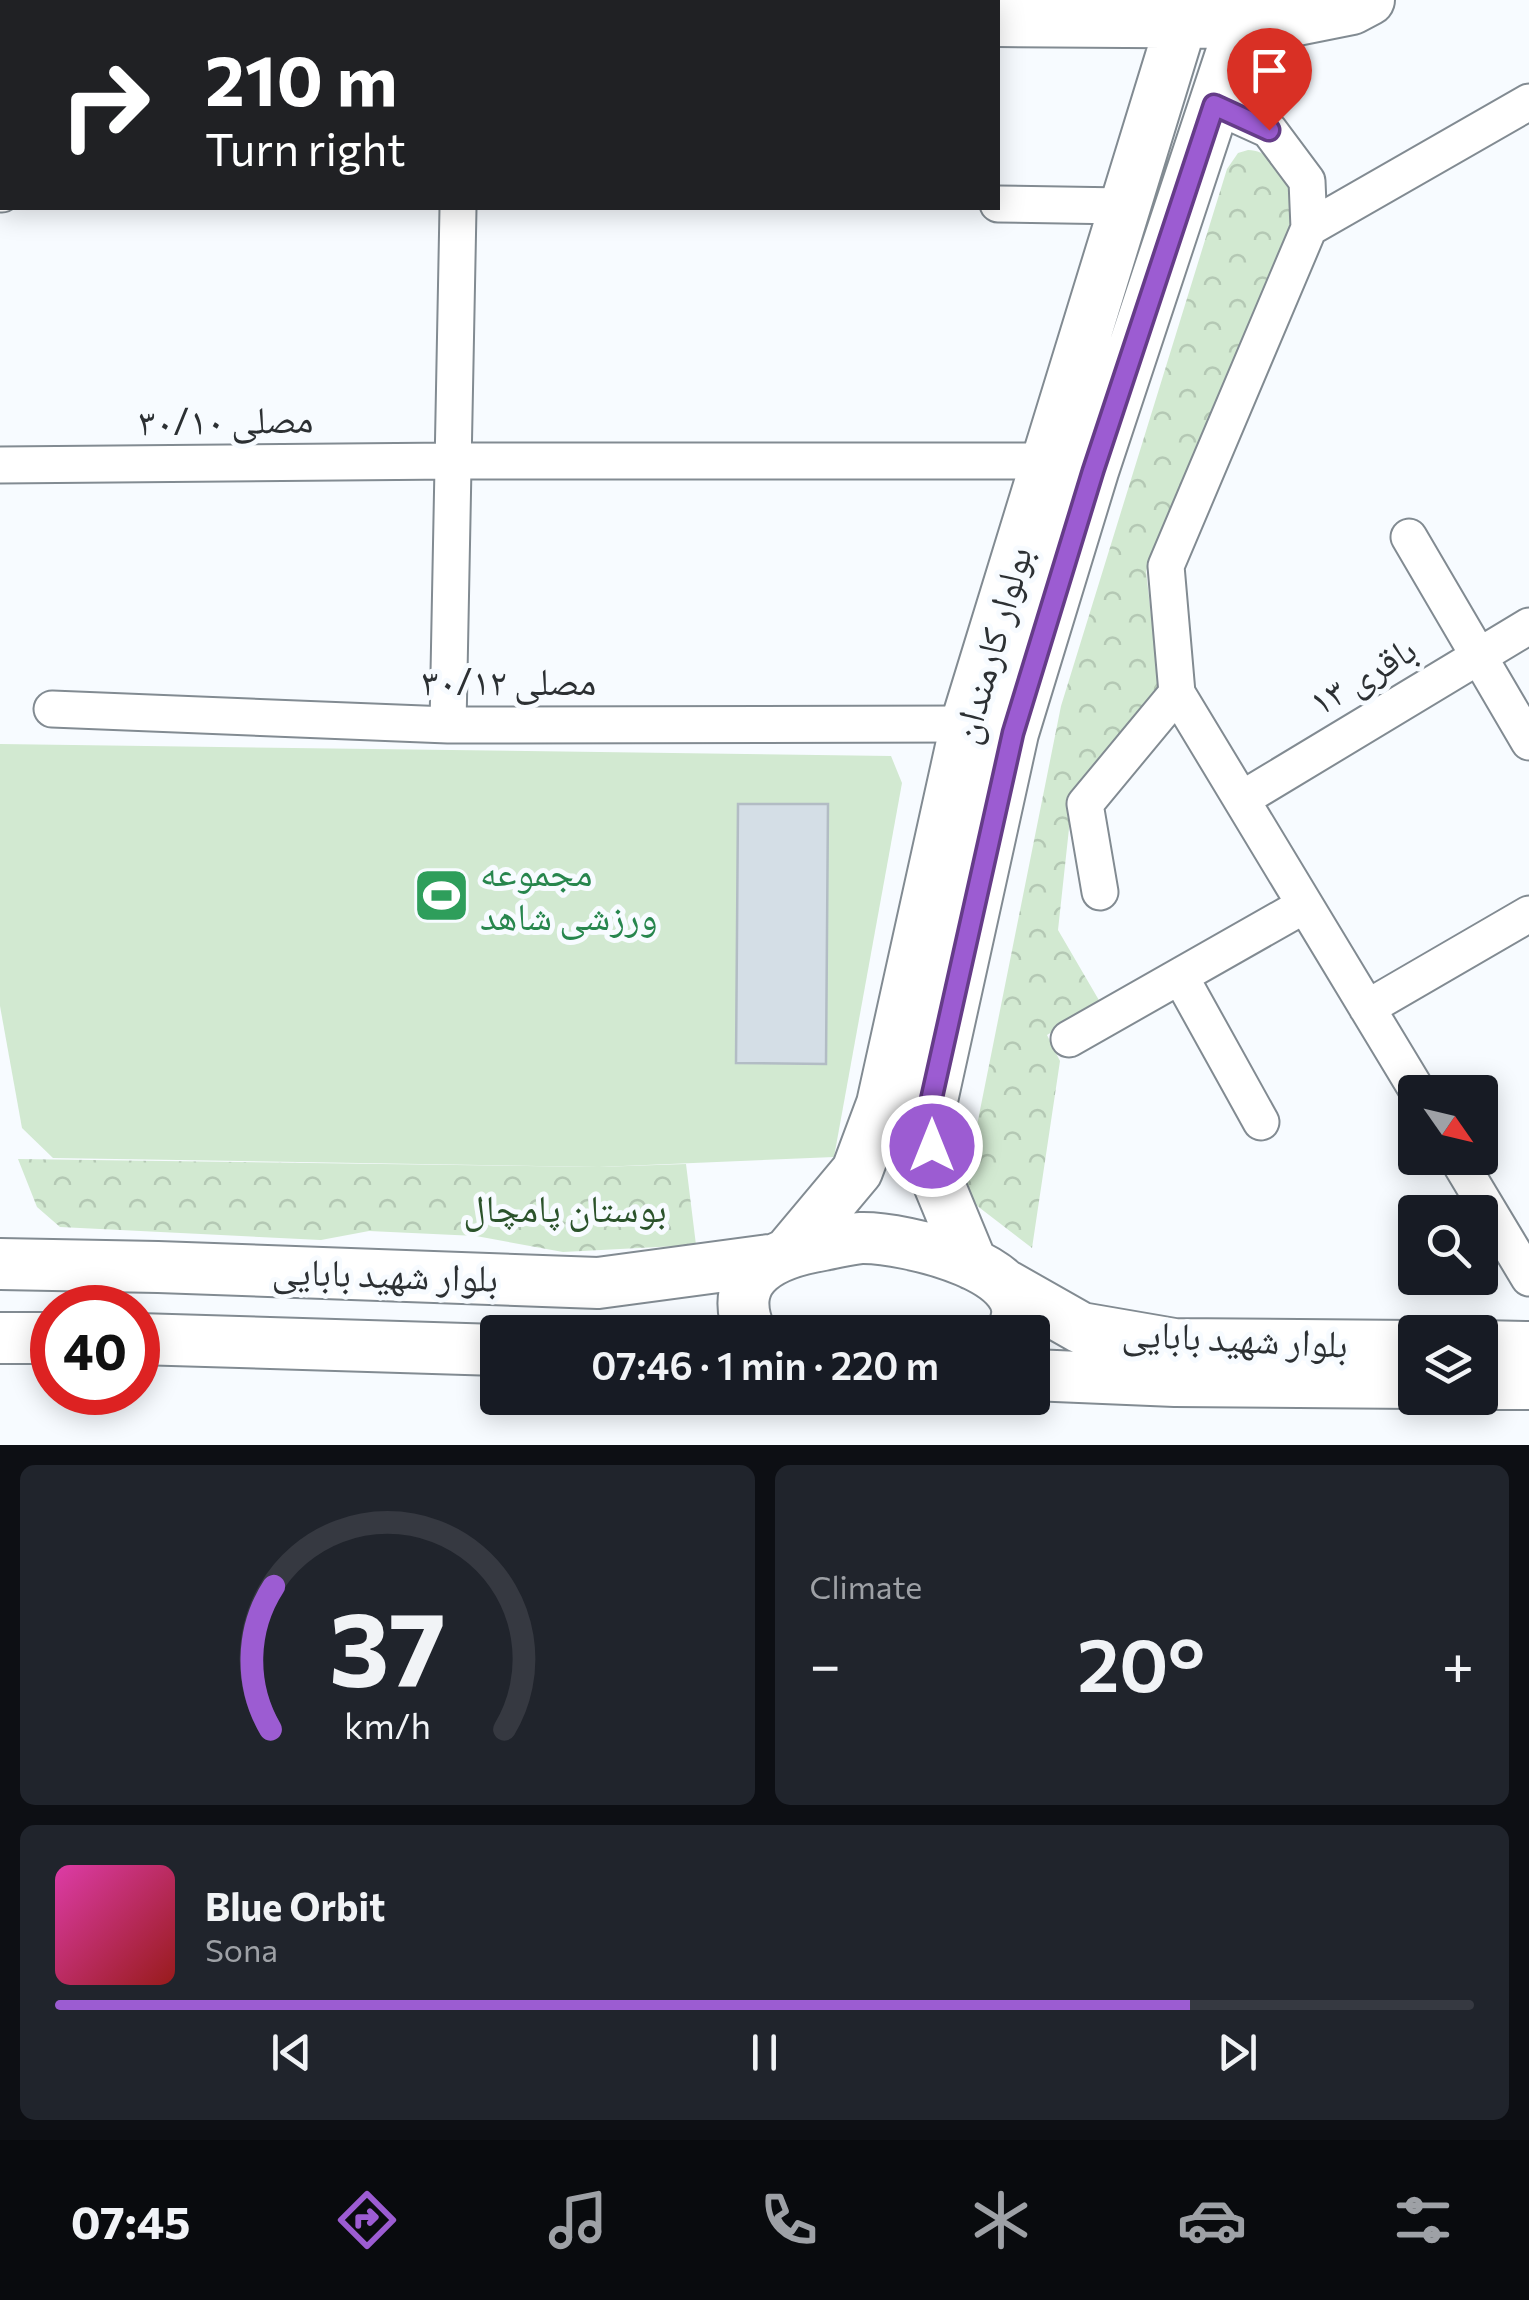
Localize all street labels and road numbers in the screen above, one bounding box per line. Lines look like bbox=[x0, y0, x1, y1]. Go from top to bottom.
street label: مصلی ۳۰/۱۰ bbox=[138, 393, 314, 446]
street label: بولوار کارمندان bbox=[939, 540, 1042, 749]
street label: باقری ۱۳ bbox=[1300, 624, 1425, 726]
street label: مصلی ۳۰/۱۲ bbox=[422, 656, 596, 705]
street label: بلوار شهید بابایی bbox=[271, 1245, 499, 1302]
street label: بلوار شهید بابایی bbox=[1121, 1307, 1349, 1368]

